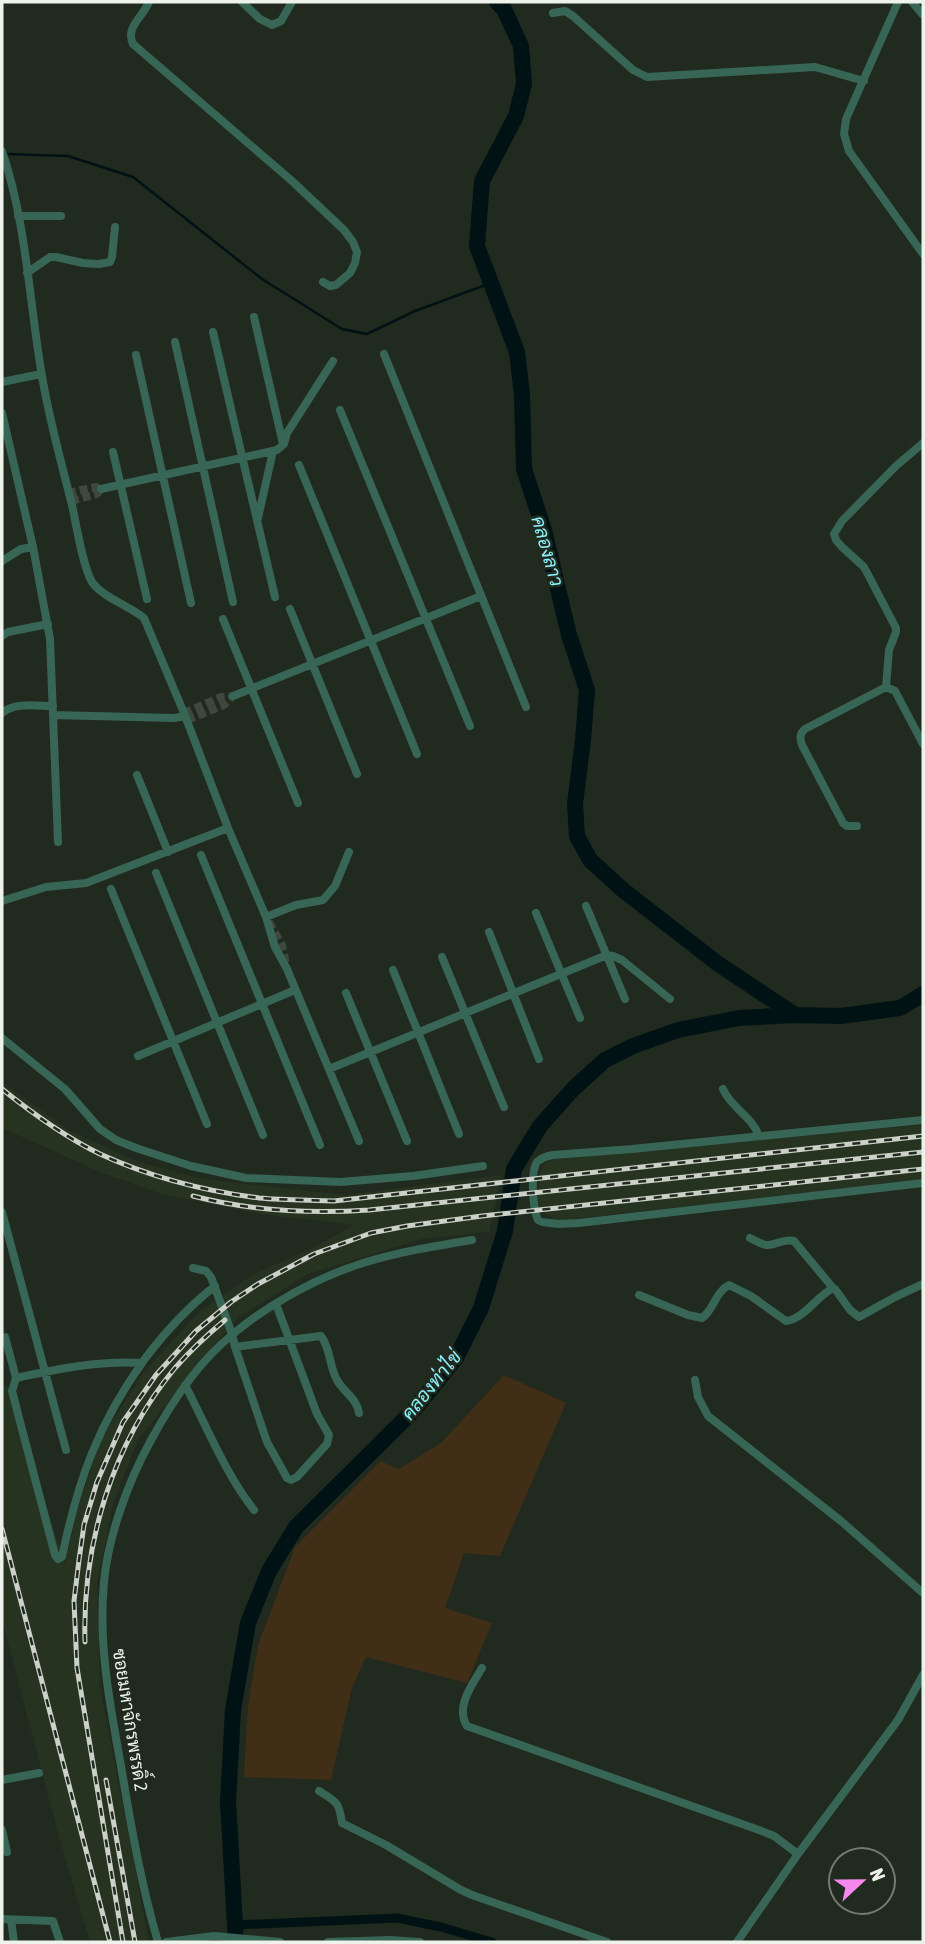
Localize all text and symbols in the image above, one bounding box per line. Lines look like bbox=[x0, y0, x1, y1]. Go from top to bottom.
water label: คลองลาว bbox=[527, 513, 569, 589]
water label: คลองท่าไข่ bbox=[396, 1345, 466, 1424]
street label: ซอยมหาจักรพรรดิ์ 2 bbox=[109, 1646, 157, 1793]
north arrow bbox=[827, 1846, 897, 1916]
text: N bbox=[865, 1865, 890, 1884]

